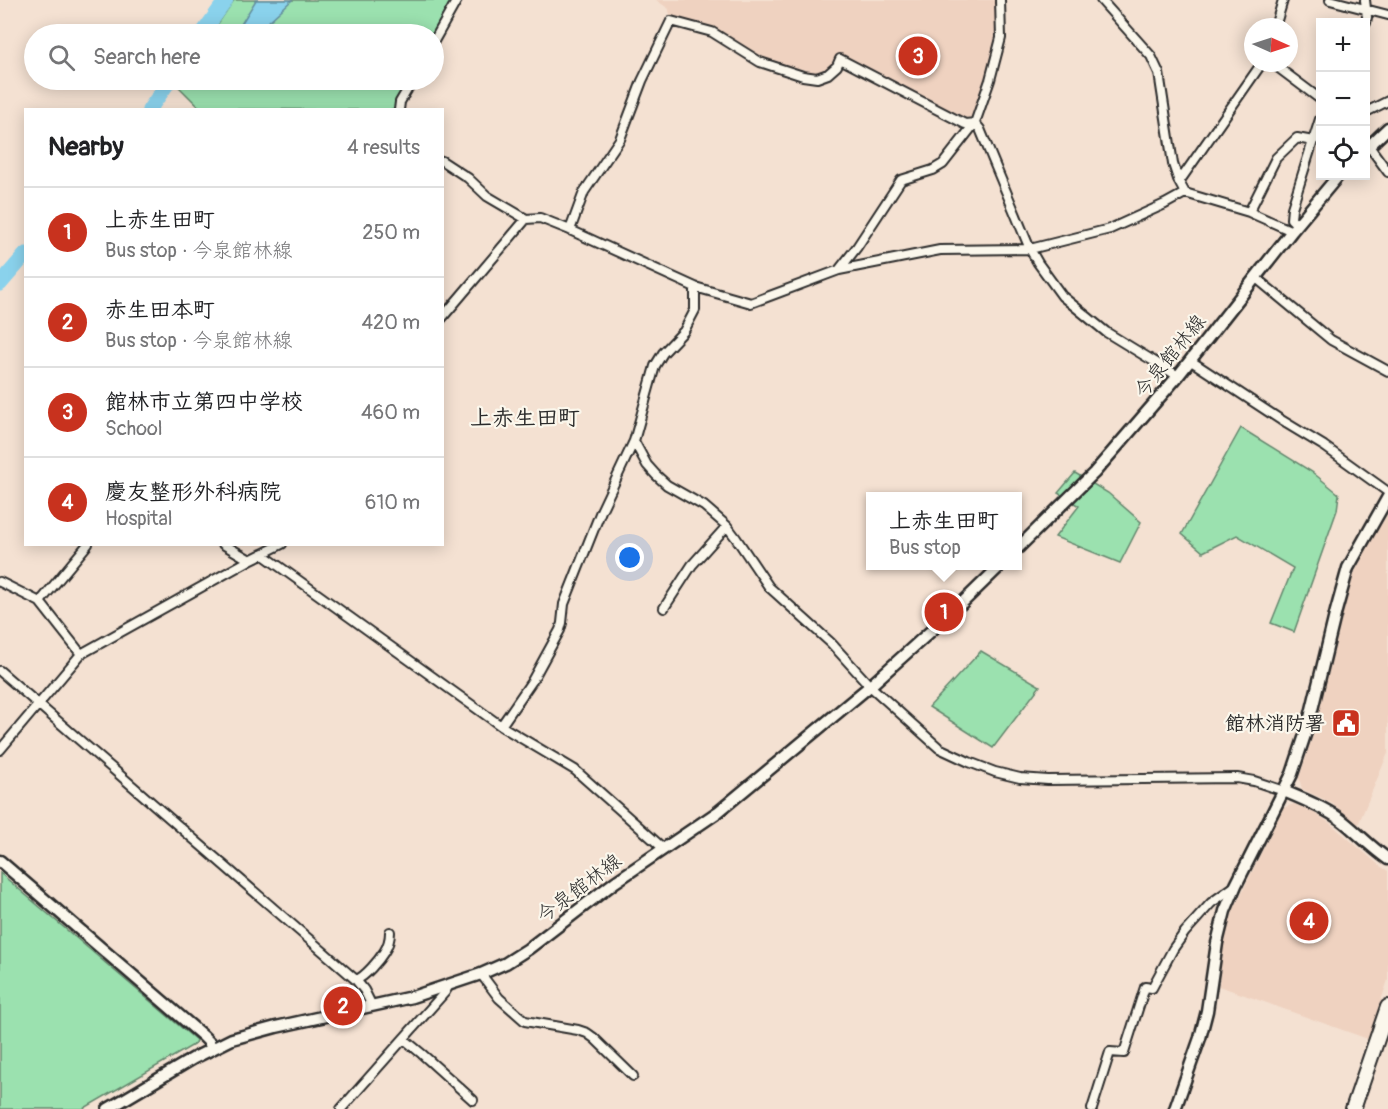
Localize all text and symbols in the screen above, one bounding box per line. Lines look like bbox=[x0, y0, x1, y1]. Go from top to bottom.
north arrow bbox=[1244, 18, 1298, 72]
map controls bbox=[1316, 18, 1370, 180]
button: + bbox=[1316, 18, 1370, 72]
search box bbox=[24, 24, 444, 90]
pin: 3 bbox=[898, 34, 938, 78]
icon: search bbox=[45, 41, 78, 74]
text: Search here bbox=[93, 43, 200, 71]
button: − bbox=[1316, 72, 1370, 126]
button: locate bbox=[1316, 126, 1370, 180]
text: Nearby bbox=[48, 131, 124, 163]
text: 4 results bbox=[347, 135, 420, 160]
text: 上赤生田町 bbox=[105, 206, 215, 234]
text: 1 bbox=[64, 220, 71, 245]
text: 250 m bbox=[362, 220, 420, 245]
text: Bus stop · 今泉館林線 bbox=[105, 238, 292, 263]
text: 赤生田本町 bbox=[105, 296, 215, 324]
street label: 今泉館林線 bbox=[1129, 309, 1211, 403]
text: 2 bbox=[62, 310, 73, 335]
text: 420 m bbox=[361, 310, 420, 335]
text: Bus stop · 今泉館林線 bbox=[105, 328, 292, 353]
text: 館林市立第四中学校 bbox=[105, 388, 303, 416]
text: 3 bbox=[62, 400, 73, 425]
text: 460 m bbox=[361, 400, 420, 425]
district label: 上赤生田町 bbox=[470, 404, 580, 432]
text: School bbox=[105, 416, 162, 441]
text: 慶友整形外科病院 bbox=[105, 478, 281, 506]
text: 4 bbox=[62, 490, 73, 515]
text: 610 m bbox=[365, 490, 420, 515]
popup bbox=[866, 492, 1022, 570]
text: Hospital bbox=[105, 506, 172, 531]
text: 上赤生田町 bbox=[889, 507, 999, 535]
text: Bus stop bbox=[889, 535, 961, 560]
your location bbox=[615, 543, 644, 572]
pin: 1 bbox=[924, 590, 964, 634]
public building icon: 館林消防署 bbox=[1330, 707, 1362, 739]
place label: 館林消防署 bbox=[1225, 711, 1325, 736]
street label: 今泉館林線 bbox=[532, 848, 626, 928]
pin: 4 bbox=[1290, 898, 1328, 944]
pin: 2 bbox=[324, 984, 362, 1028]

